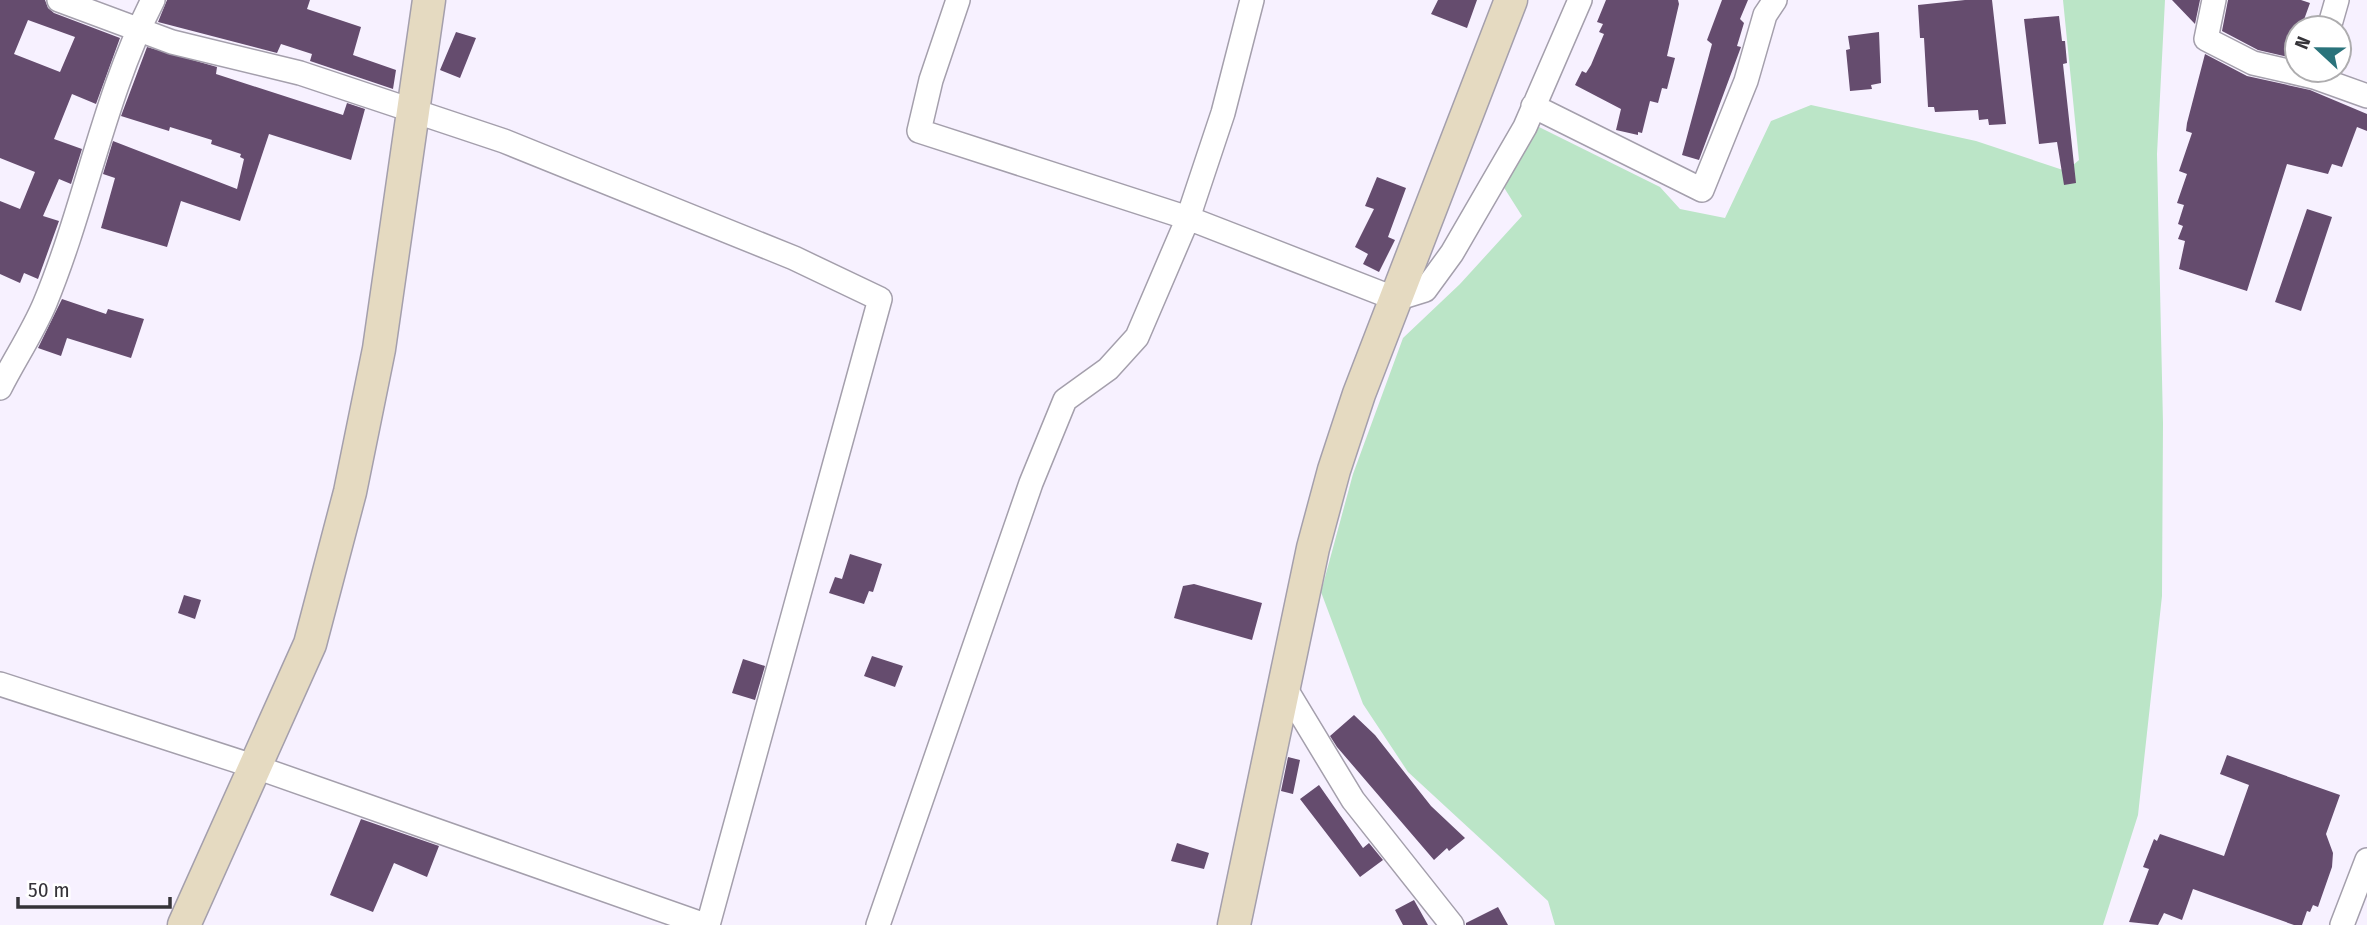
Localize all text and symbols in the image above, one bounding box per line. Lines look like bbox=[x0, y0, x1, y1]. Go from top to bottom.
north arrow bbox=[2283, 14, 2353, 84]
text: N bbox=[2290, 33, 2315, 52]
scale bar bbox=[18, 866, 170, 910]
text: 50 m bbox=[28, 877, 70, 903]

